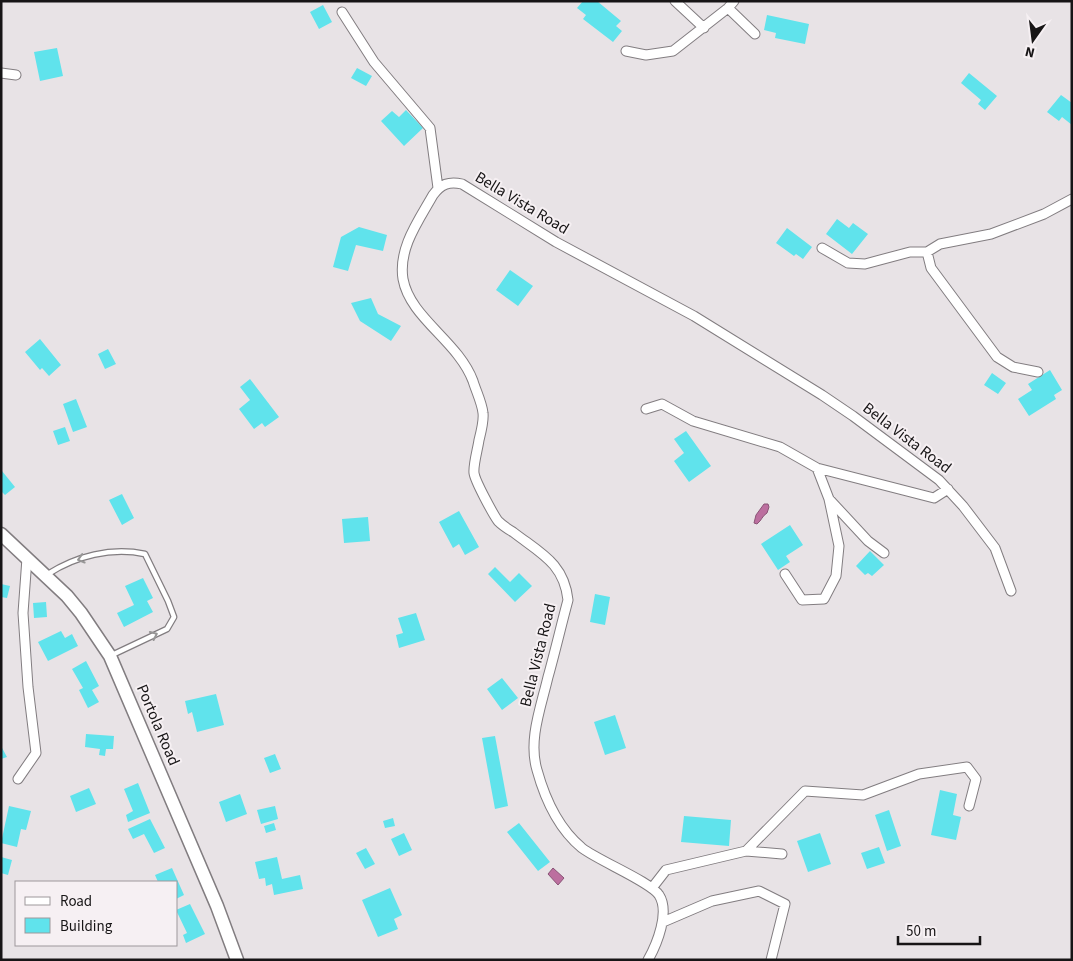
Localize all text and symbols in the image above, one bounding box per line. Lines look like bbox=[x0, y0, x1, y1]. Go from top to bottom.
north arrow bbox=[1008, 15, 1058, 65]
text: N bbox=[1023, 41, 1037, 62]
street label: Bella Vista Road bbox=[471, 166, 573, 240]
street label: Bella Vista Road bbox=[858, 397, 956, 479]
one-way arrow bbox=[77, 553, 86, 564]
street label: Bella Vista Road bbox=[515, 601, 561, 709]
one-way arrow bbox=[149, 632, 158, 642]
street label: Portola Road bbox=[131, 681, 185, 769]
legend bbox=[15, 881, 178, 946]
text: Road bbox=[60, 891, 92, 912]
scale bar bbox=[898, 914, 980, 946]
text: Building bbox=[60, 916, 113, 937]
text: 50 m bbox=[906, 921, 936, 942]

